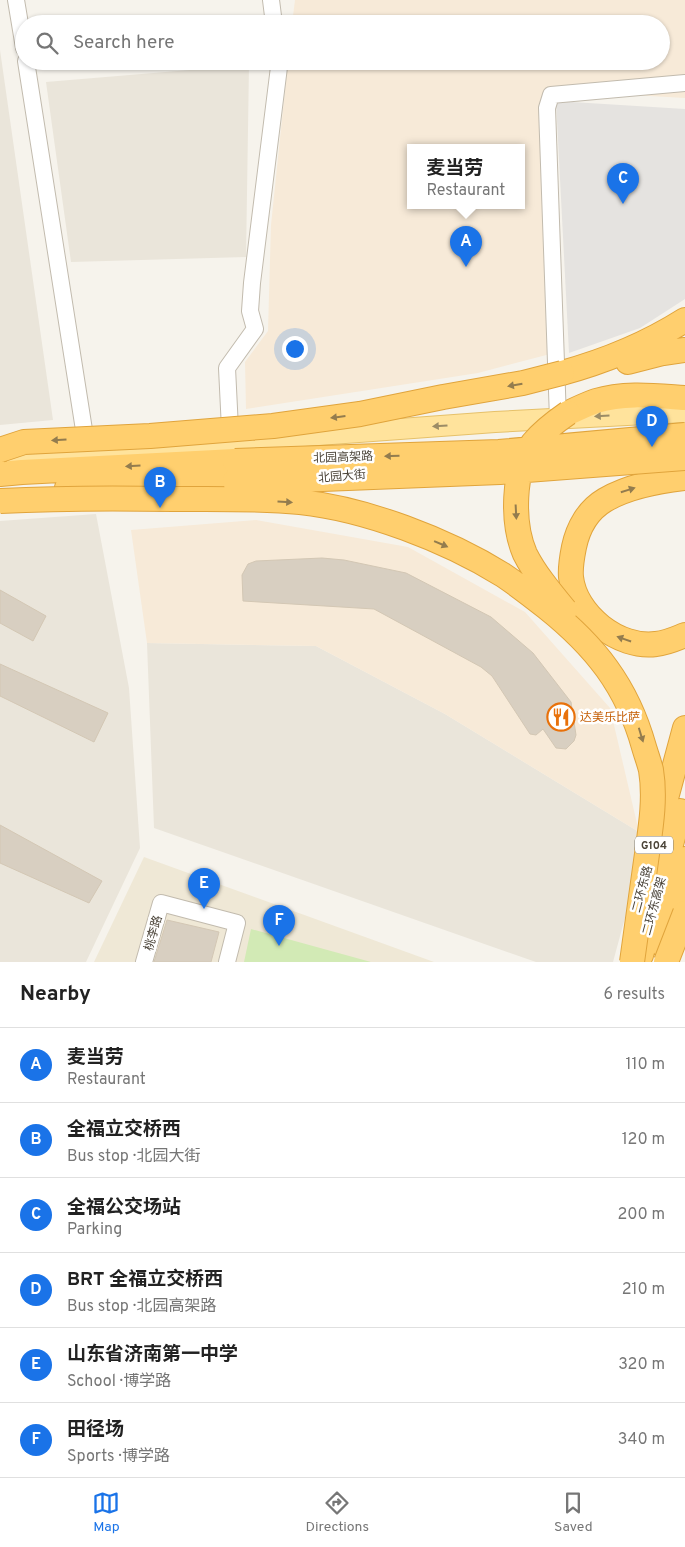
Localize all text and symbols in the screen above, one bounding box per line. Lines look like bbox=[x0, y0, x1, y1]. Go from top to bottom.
search box bbox=[15, 15, 670, 70]
icon: search bbox=[33, 29, 61, 57]
text: Search here bbox=[73, 31, 175, 55]
popup bbox=[407, 144, 525, 209]
text: 麦当劳 bbox=[427, 157, 484, 181]
pin: C bbox=[607, 163, 639, 204]
text: Restaurant bbox=[427, 181, 505, 201]
pin: A bbox=[450, 226, 482, 267]
your location bbox=[282, 336, 308, 362]
one-way arrow bbox=[507, 381, 523, 389]
pin: D bbox=[636, 406, 668, 447]
one-way arrow bbox=[330, 413, 346, 421]
one-way arrow bbox=[594, 413, 610, 421]
one-way arrow bbox=[432, 422, 448, 430]
one-way arrow bbox=[50, 437, 66, 445]
street label: 北园高架路 bbox=[313, 449, 373, 467]
one-way arrow bbox=[384, 452, 400, 460]
one-way arrow bbox=[125, 463, 141, 471]
pin: B bbox=[144, 467, 176, 508]
street label: 北园大街 bbox=[317, 467, 367, 487]
one-way arrow bbox=[620, 485, 635, 493]
one-way arrow bbox=[277, 498, 293, 506]
one-way arrow bbox=[513, 504, 521, 520]
one-way arrow bbox=[434, 540, 448, 548]
one-way arrow bbox=[616, 635, 631, 642]
restaurant icon: 达美乐比萨 bbox=[546, 702, 576, 732]
place label: 达美乐比萨 bbox=[580, 710, 640, 726]
one-way arrow bbox=[637, 728, 645, 743]
road number: G104 bbox=[635, 836, 673, 854]
street label: 二环东路 bbox=[629, 864, 657, 915]
pin: E bbox=[188, 868, 220, 909]
street label: 二环东高架 bbox=[639, 875, 670, 937]
pin: F bbox=[263, 905, 295, 946]
street label: 桃李路 bbox=[141, 914, 167, 953]
text: Nearby bbox=[20, 981, 91, 1008]
text: 6 results bbox=[603, 985, 665, 1005]
text: 麦当劳 bbox=[67, 1046, 124, 1070]
text: A bbox=[30, 1055, 42, 1075]
text: 110 m bbox=[625, 1055, 665, 1075]
text: Restaurant bbox=[67, 1070, 146, 1090]
text: 全福立交桥西 bbox=[67, 1118, 181, 1142]
text: B bbox=[30, 1130, 42, 1150]
text: 120 m bbox=[622, 1130, 665, 1150]
text: Bus stop · 北园大街 bbox=[67, 1147, 200, 1167]
text: 全福公交场站 bbox=[67, 1196, 181, 1220]
text: C bbox=[31, 1205, 41, 1225]
text: 200 m bbox=[617, 1205, 665, 1225]
text: Parking bbox=[67, 1220, 122, 1240]
text: BRT 全福立交桥西 bbox=[67, 1268, 223, 1292]
text: D bbox=[30, 1280, 42, 1300]
text: 210 m bbox=[622, 1280, 665, 1300]
text: Bus stop · 北园高架路 bbox=[67, 1297, 216, 1317]
text: 山东省济南第一中学 bbox=[67, 1343, 238, 1367]
text: E bbox=[31, 1355, 41, 1375]
text: 320 m bbox=[618, 1355, 665, 1375]
text: School · 博学路 bbox=[67, 1372, 171, 1392]
text: 田径场 bbox=[67, 1418, 124, 1442]
text: F bbox=[31, 1430, 41, 1450]
text: 340 m bbox=[618, 1430, 665, 1450]
text: Sports · 博学路 bbox=[67, 1447, 170, 1467]
tab: Map bbox=[92, 1489, 120, 1536]
tab: Directions bbox=[305, 1489, 369, 1536]
tab: Saved bbox=[554, 1489, 593, 1536]

